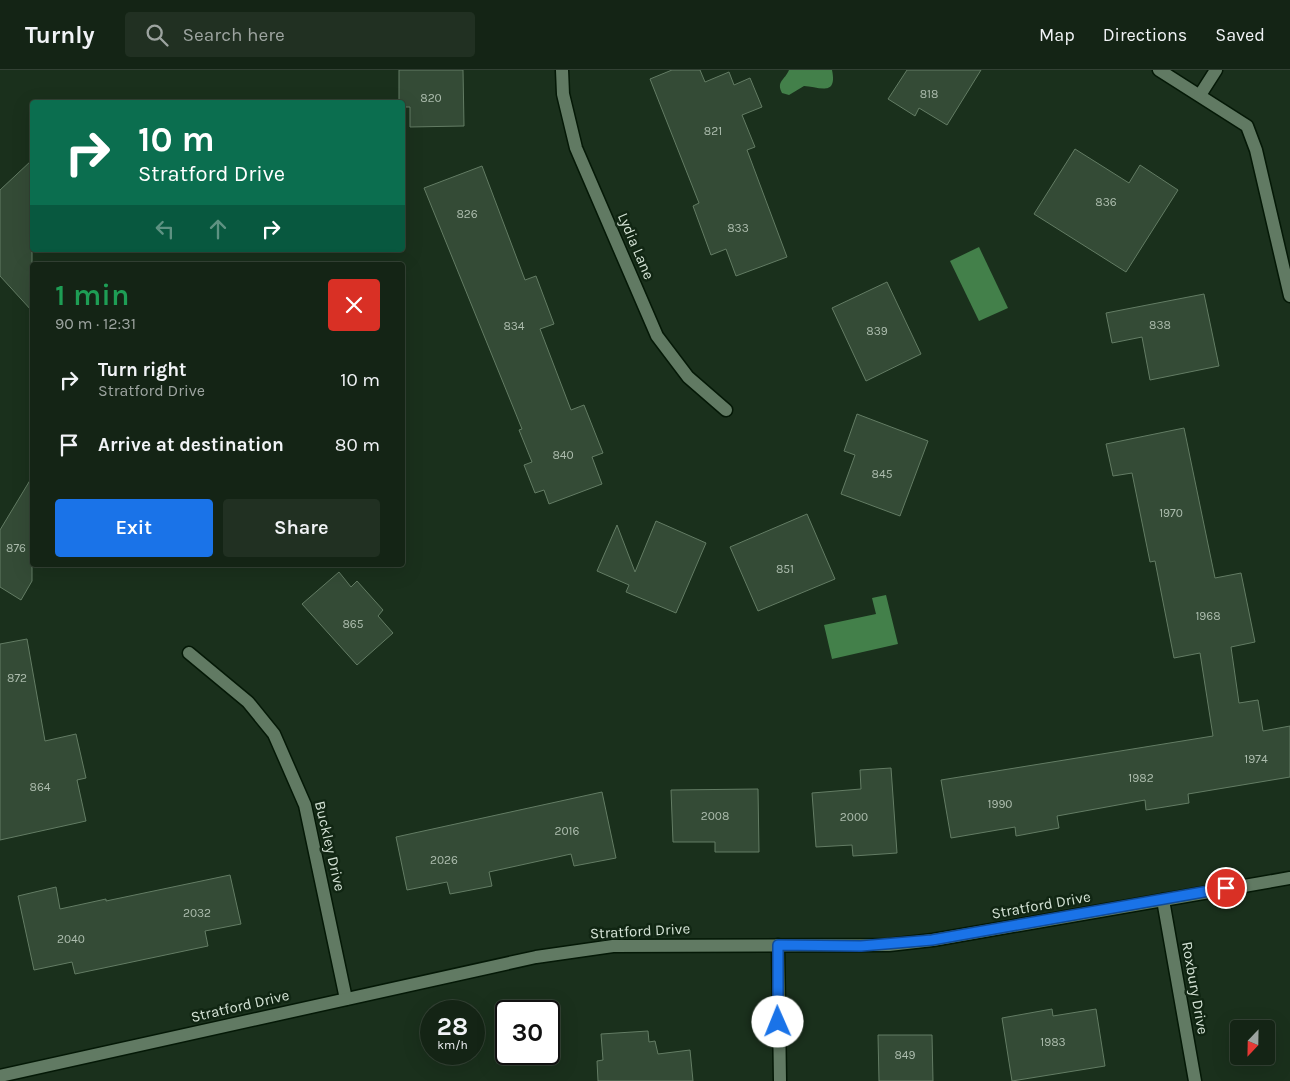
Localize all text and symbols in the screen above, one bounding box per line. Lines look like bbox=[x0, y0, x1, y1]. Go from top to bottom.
search box bbox=[125, 12, 475, 57]
text: Turnly bbox=[25, 21, 95, 49]
icon: search bbox=[143, 21, 171, 49]
text: Search here bbox=[183, 24, 285, 46]
text: Map bbox=[1039, 24, 1075, 46]
text: Directions bbox=[1103, 24, 1187, 46]
text: Saved bbox=[1215, 24, 1265, 46]
house number: 818 bbox=[920, 87, 938, 101]
house number: 820 bbox=[420, 91, 442, 105]
text: 10 m bbox=[138, 119, 215, 160]
icon: right bbox=[55, 120, 120, 185]
house number: 821 bbox=[704, 124, 722, 138]
text: Stratford Drive bbox=[138, 161, 285, 187]
house number: 836 bbox=[1095, 195, 1117, 209]
house number: 826 bbox=[456, 207, 478, 221]
street label: Lydia Lane bbox=[614, 210, 658, 282]
icon: left bbox=[151, 215, 179, 243]
icon: ahead bbox=[204, 215, 232, 243]
icon: right bbox=[257, 215, 285, 243]
house number: 833 bbox=[727, 221, 749, 235]
text: 1 min bbox=[55, 277, 129, 313]
button: close bbox=[328, 279, 380, 331]
text: 90 m · 12:31 bbox=[55, 314, 136, 333]
house number: 838 bbox=[1149, 318, 1171, 332]
house number: 834 bbox=[503, 319, 525, 333]
house number: 839 bbox=[866, 324, 888, 338]
text: Turn right bbox=[98, 359, 187, 381]
icon: right bbox=[55, 366, 83, 394]
text: 10 m bbox=[340, 369, 380, 391]
text: Stratford Drive bbox=[98, 381, 205, 400]
icon: arrive bbox=[55, 431, 83, 459]
text: Arrive at destination bbox=[98, 434, 284, 456]
text: 80 m bbox=[335, 434, 380, 456]
house number: 840 bbox=[552, 448, 574, 462]
house number: 845 bbox=[872, 467, 893, 481]
button: Exit bbox=[55, 499, 213, 557]
button: Share bbox=[223, 499, 380, 557]
house number: 1970 bbox=[1159, 506, 1183, 520]
house number: 876 bbox=[6, 541, 26, 555]
house number: 851 bbox=[776, 562, 794, 576]
house number: 1968 bbox=[1195, 609, 1221, 623]
house number: 865 bbox=[342, 617, 364, 631]
house number: 872 bbox=[7, 671, 27, 685]
house number: 1974 bbox=[1244, 752, 1268, 766]
house number: 1982 bbox=[1128, 771, 1154, 785]
house number: 864 bbox=[30, 780, 51, 794]
house number: 1990 bbox=[987, 797, 1013, 811]
street label: Buckley Drive bbox=[311, 799, 349, 893]
house number: 2008 bbox=[701, 809, 729, 823]
house number: 2000 bbox=[840, 810, 868, 824]
house number: 2016 bbox=[555, 824, 580, 838]
house number: 2026 bbox=[430, 853, 458, 867]
pin bbox=[1205, 867, 1247, 909]
icon: arrive bbox=[1212, 874, 1240, 902]
street label: Stratford Drive bbox=[990, 887, 1092, 923]
house number: 2032 bbox=[183, 906, 211, 920]
street label: Stratford Drive bbox=[589, 919, 691, 943]
house number: 2040 bbox=[57, 932, 85, 946]
street label: Roxbury Drive bbox=[1178, 940, 1212, 1036]
street label: Stratford Drive bbox=[189, 986, 291, 1026]
position arrow bbox=[751, 995, 803, 1047]
speed limit sign: 30 bbox=[495, 1000, 560, 1065]
text: 28 bbox=[437, 1012, 468, 1041]
north arrow bbox=[1230, 1020, 1275, 1065]
map controls bbox=[1230, 1020, 1275, 1065]
house number: 1983 bbox=[1040, 1035, 1066, 1049]
text: km/h bbox=[437, 1038, 468, 1052]
house number: 849 bbox=[894, 1048, 916, 1062]

